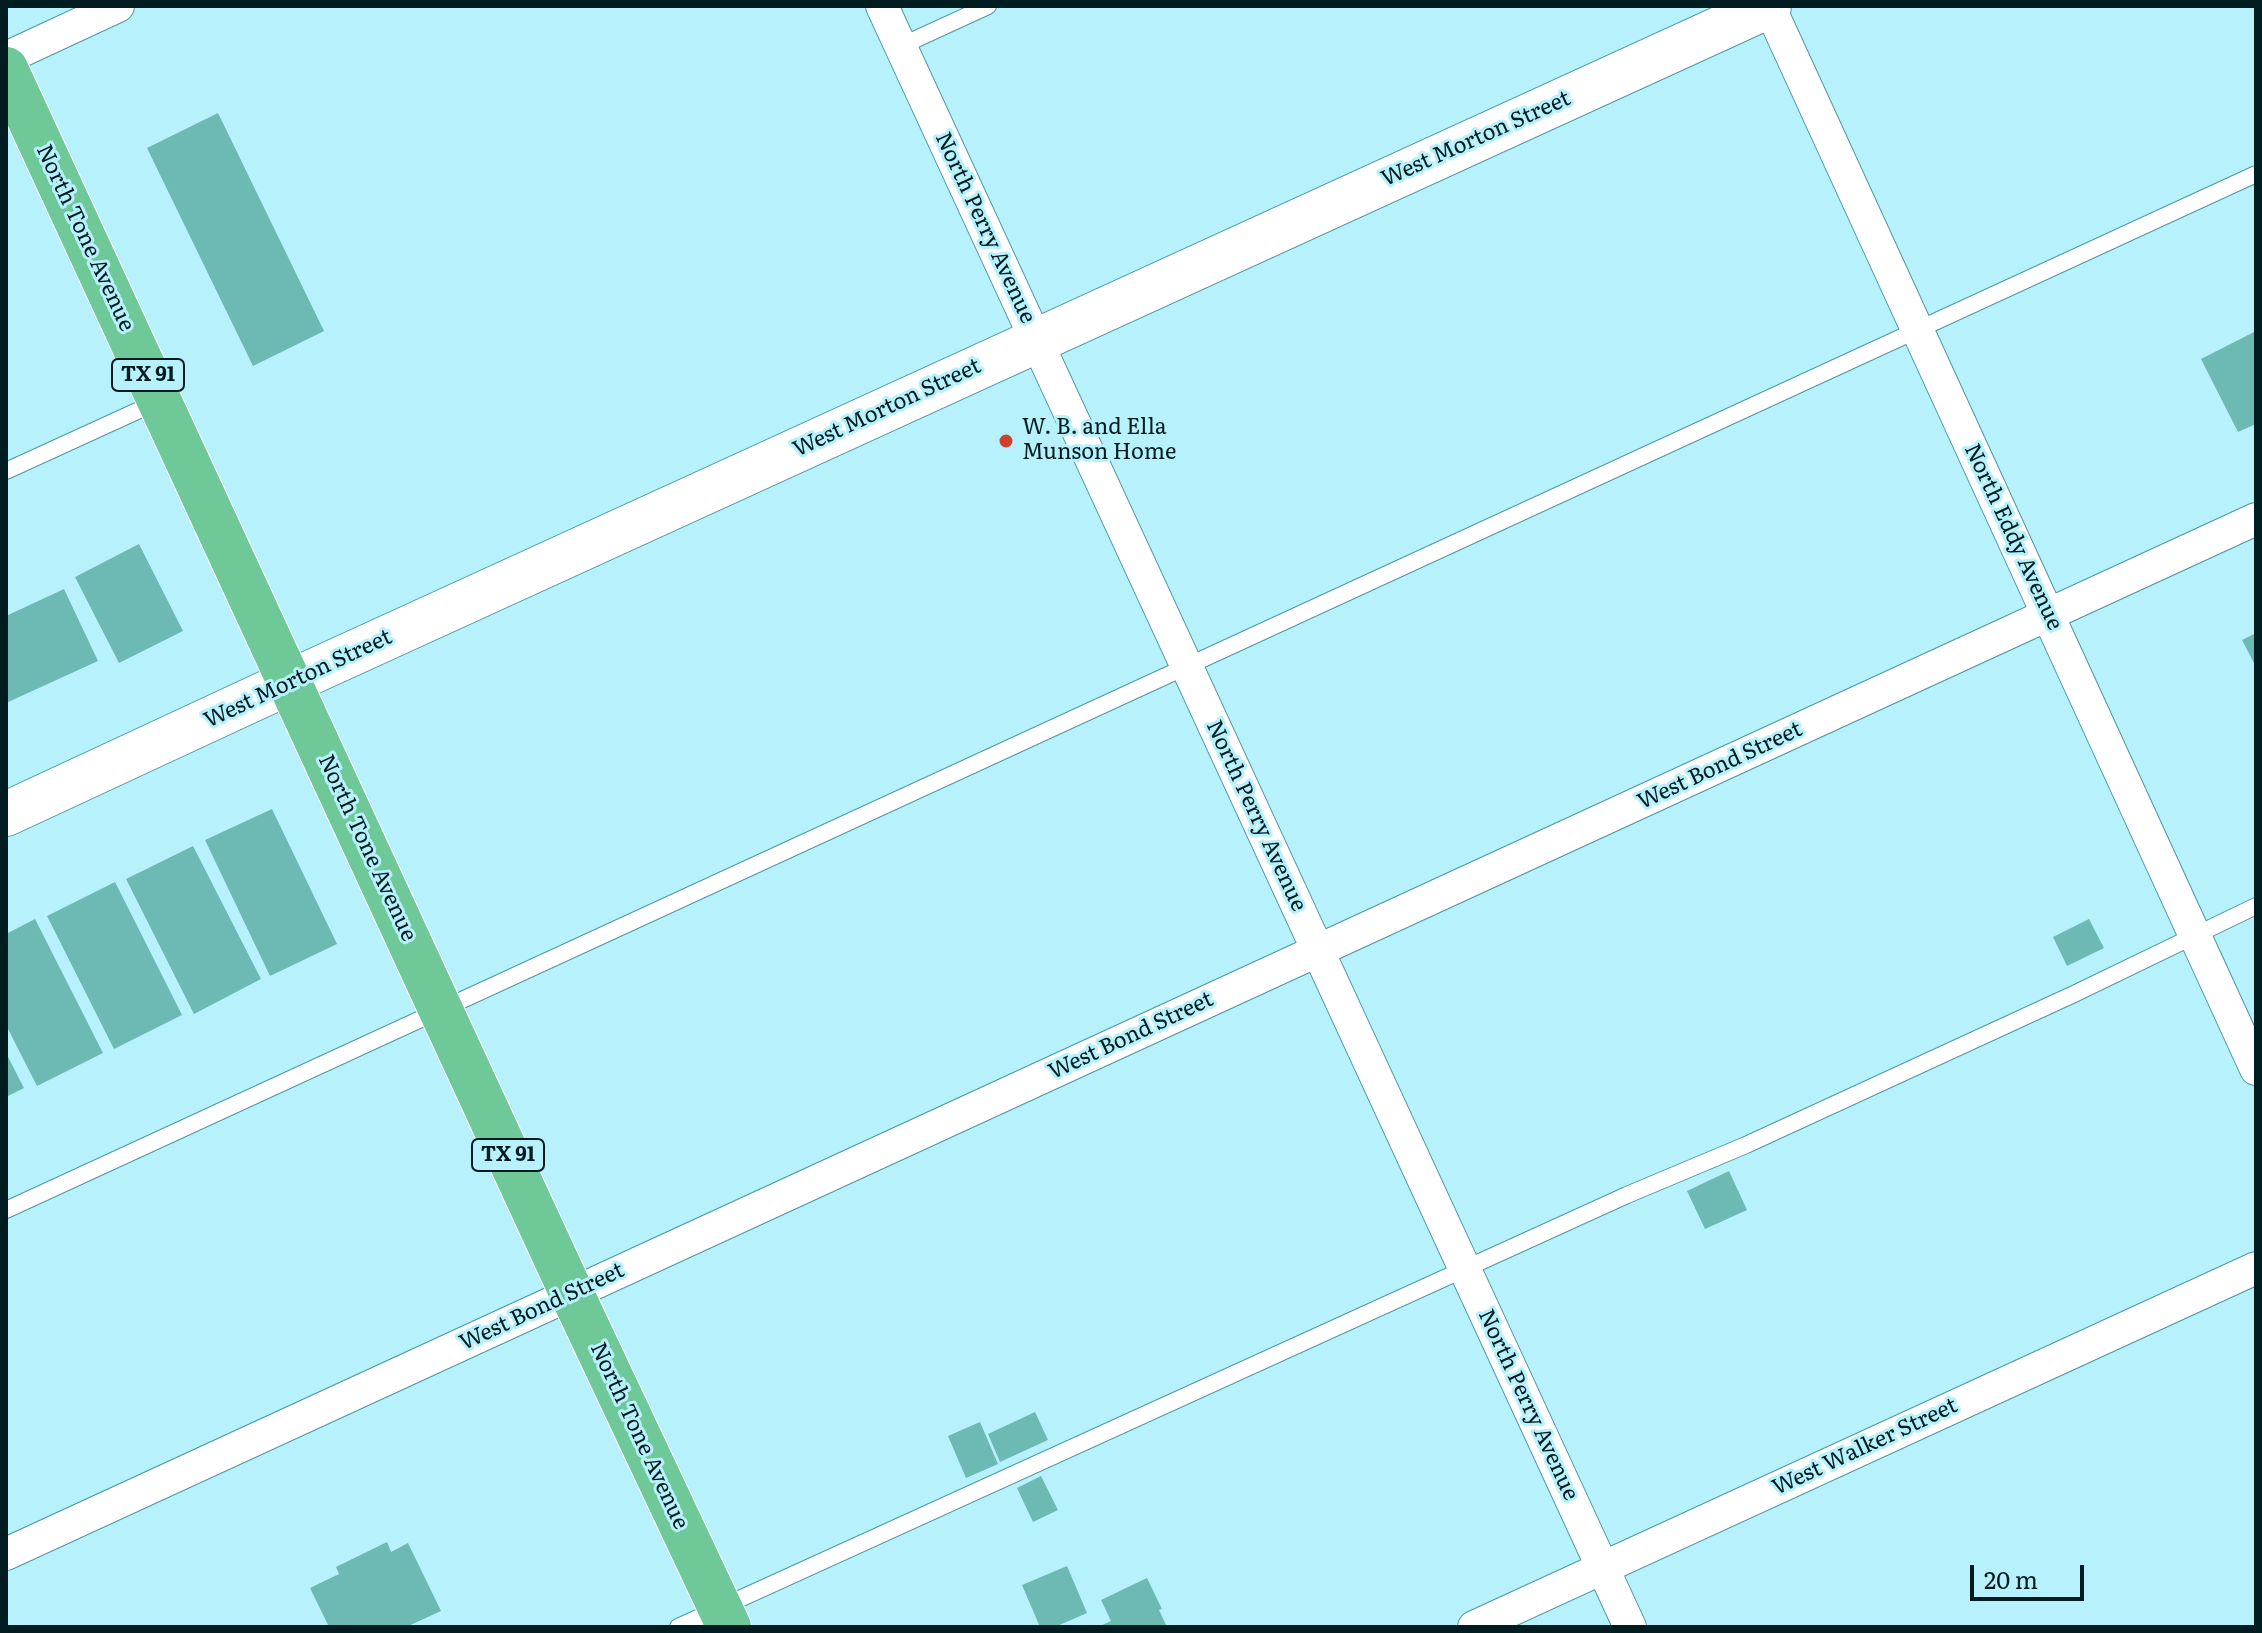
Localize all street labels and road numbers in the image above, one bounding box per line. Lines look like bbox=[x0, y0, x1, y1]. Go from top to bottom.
street label: West Morton Street bbox=[1377, 85, 1575, 193]
street label: North Perry Avenue bbox=[929, 128, 1041, 328]
street label: North Tone Avenue bbox=[30, 140, 140, 336]
street label: West Morton Street bbox=[789, 353, 985, 463]
road number: TX 91 bbox=[112, 359, 184, 391]
street label: North Eddy Avenue bbox=[1958, 440, 2068, 634]
street label: West Morton Street bbox=[200, 624, 396, 734]
street label: North Perry Avenue bbox=[1200, 716, 1312, 916]
street label: West Bond Street bbox=[1634, 716, 1806, 816]
street label: North Tone Avenue bbox=[312, 750, 422, 946]
street label: West Bond Street bbox=[1045, 986, 1217, 1086]
road number: TX 91 bbox=[472, 1139, 544, 1171]
street label: West Bond Street bbox=[456, 1257, 628, 1357]
street label: North Perry Avenue bbox=[1472, 1305, 1584, 1505]
street label: North Tone Avenue bbox=[584, 1338, 694, 1534]
street label: West Walker Street bbox=[1768, 1393, 1962, 1501]

